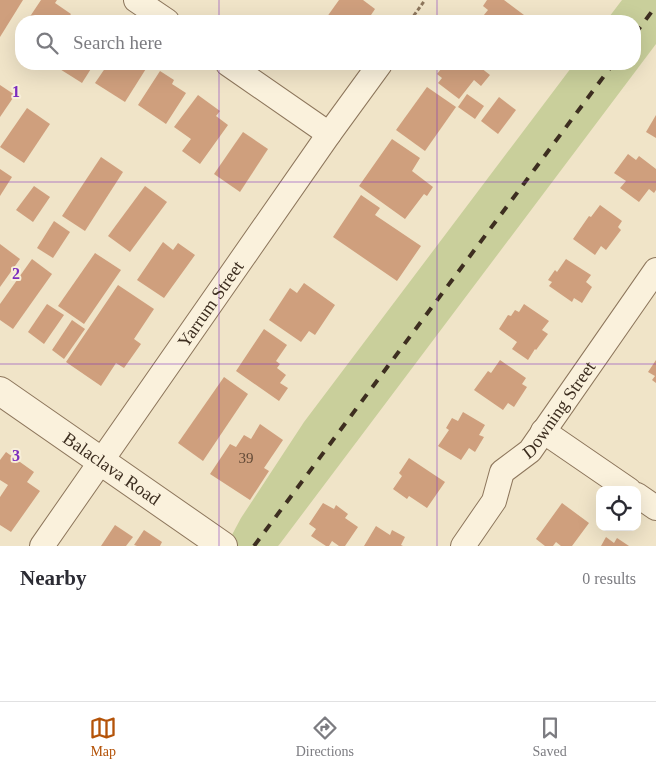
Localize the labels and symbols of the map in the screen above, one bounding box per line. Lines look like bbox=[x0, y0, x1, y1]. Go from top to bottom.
text: 1 bbox=[12, 83, 20, 100]
street label: Yarrum Street bbox=[174, 257, 248, 351]
text: 2 bbox=[12, 265, 20, 282]
street label: Downing Street bbox=[519, 357, 599, 463]
street label: Balaclava Road bbox=[59, 428, 164, 509]
text: 3 bbox=[12, 447, 20, 464]
house number: 39 bbox=[239, 450, 254, 466]

